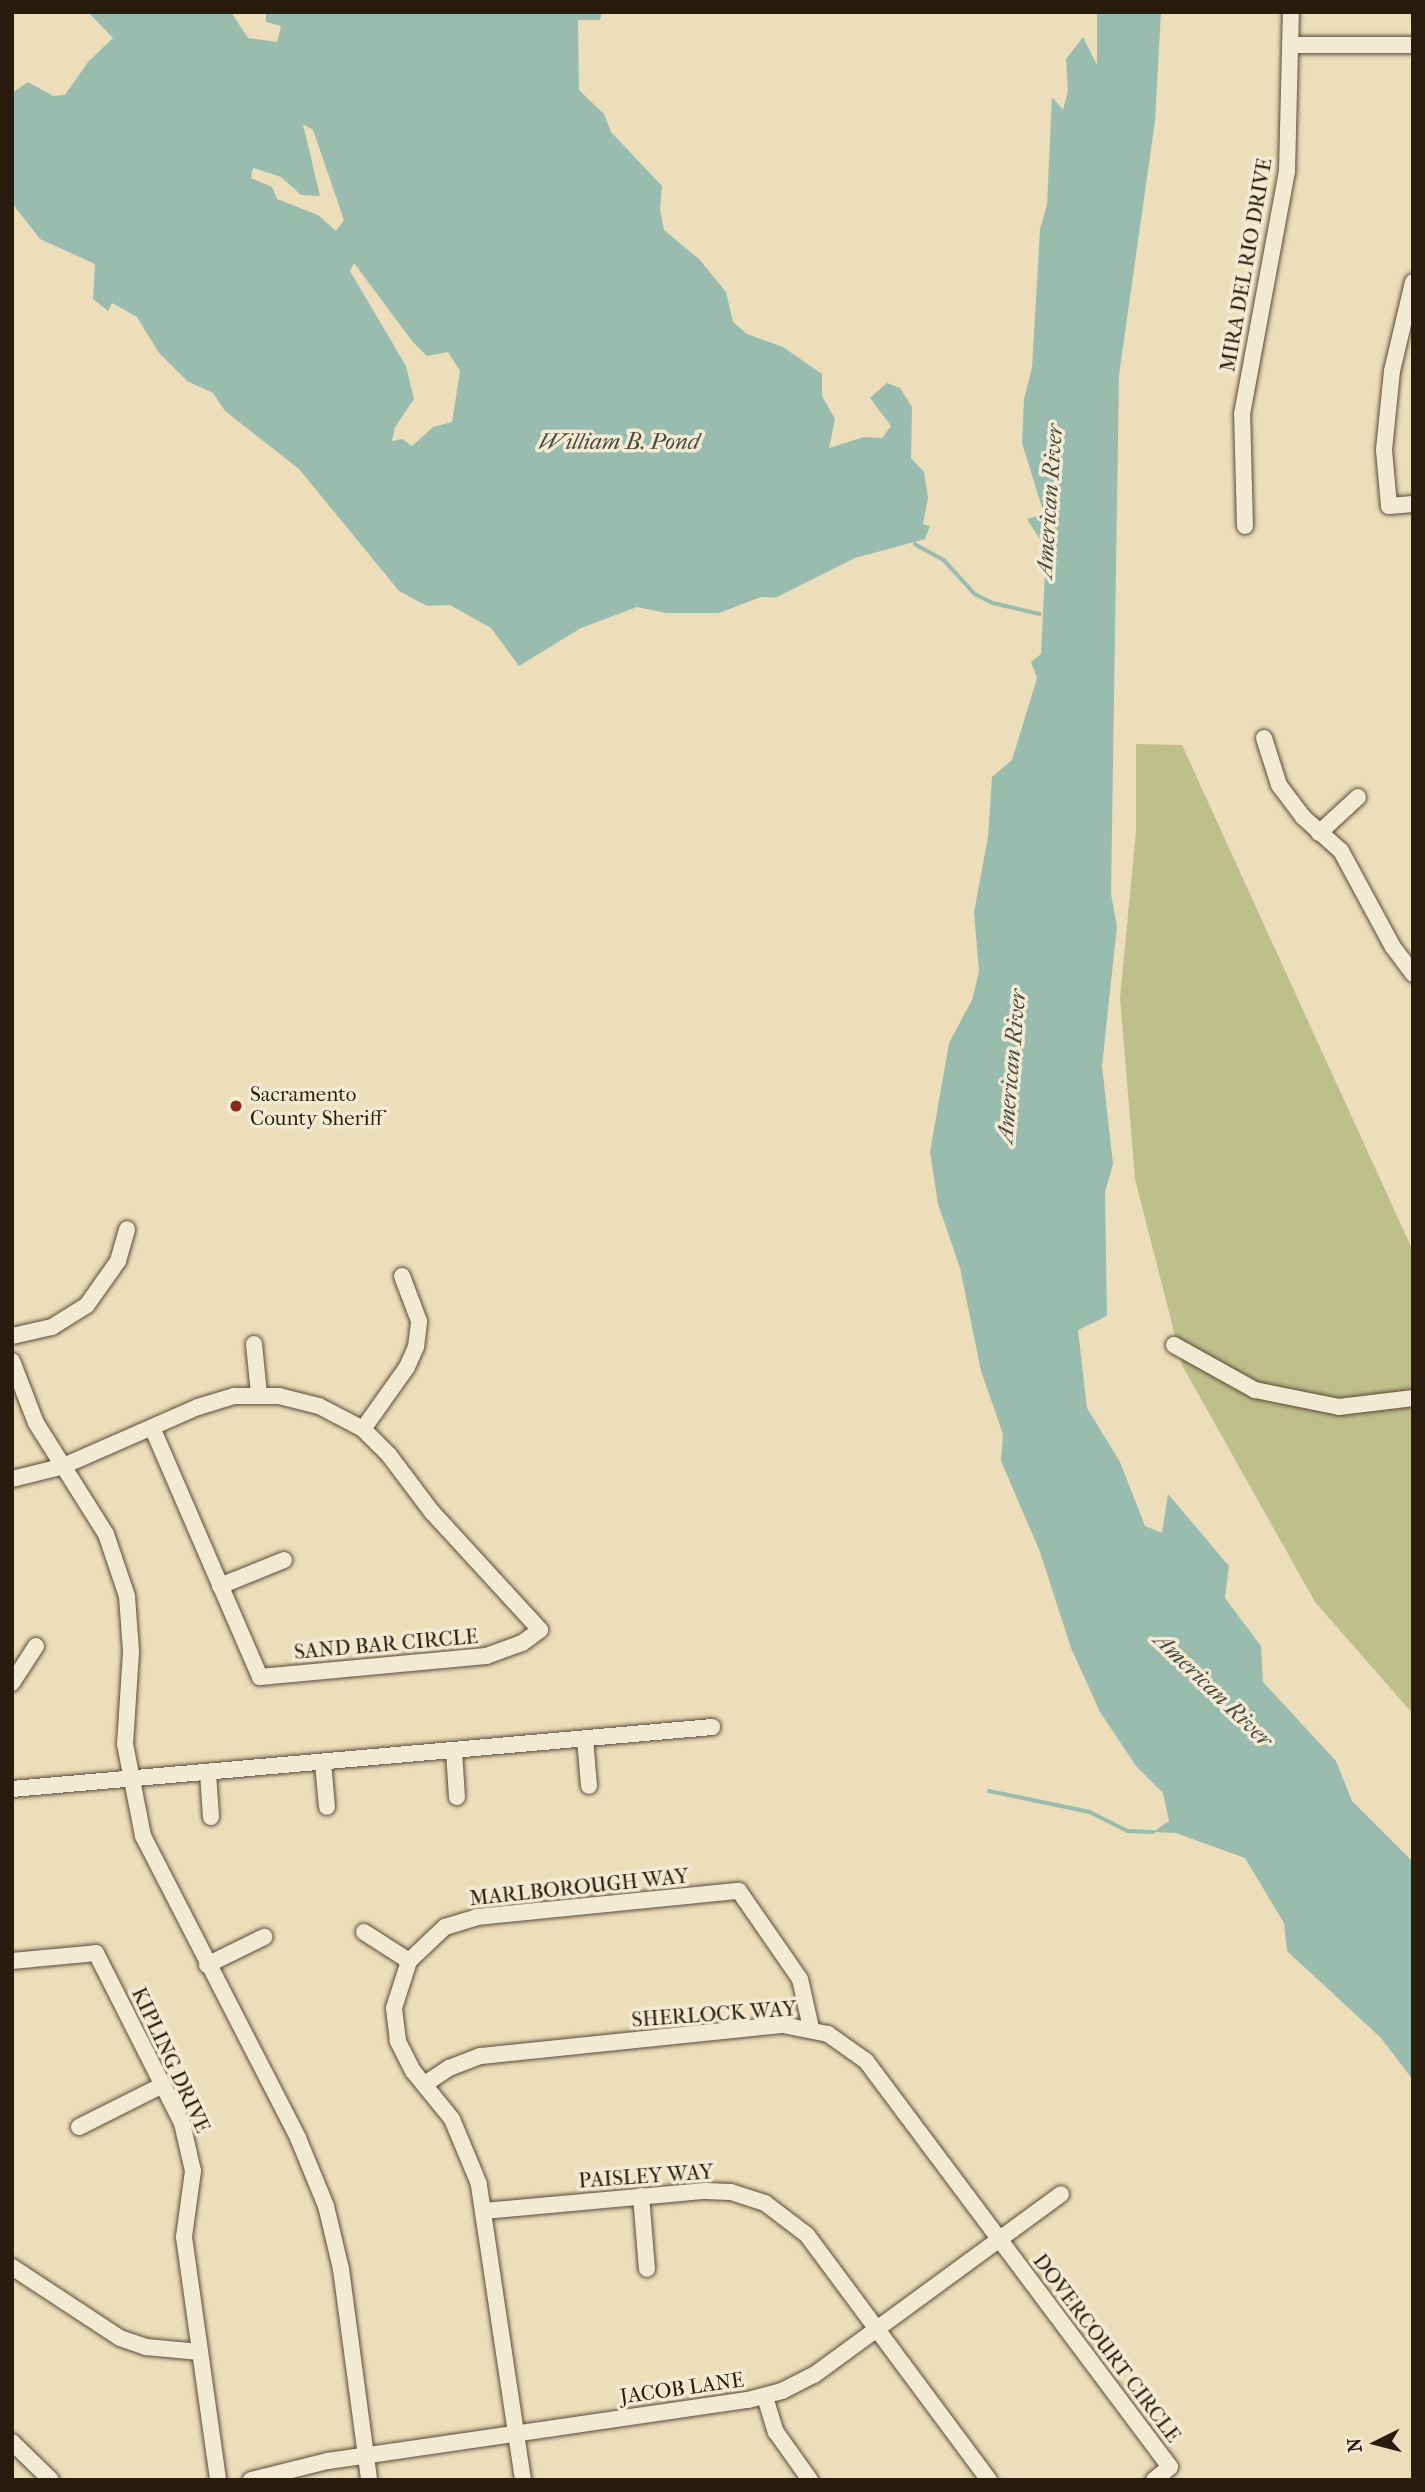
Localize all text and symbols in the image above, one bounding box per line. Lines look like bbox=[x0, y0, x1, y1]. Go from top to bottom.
street label: MIRA DEL RIO DRIVE bbox=[1215, 156, 1277, 374]
water label: American River bbox=[1031, 423, 1069, 579]
water label: William B. Pond bbox=[539, 428, 699, 456]
water label: American River bbox=[992, 988, 1032, 1144]
place label: Sacramento County Sheriff bbox=[250, 1081, 382, 1131]
marker: Sacramento County Sheriff bbox=[228, 1098, 244, 1114]
street label: SAND BAR CIRCLE bbox=[293, 1623, 479, 1665]
water label: American River bbox=[1148, 1627, 1278, 1753]
street label: MARLBOROUGH WAY bbox=[468, 1863, 690, 1911]
street label: KIPLING DRIVE bbox=[126, 1983, 216, 2137]
street label: SHERLOCK WAY bbox=[631, 1996, 797, 2032]
street label: PAISLEY WAY bbox=[578, 2159, 714, 2193]
street label: DOVERCOURT CIRCLE bbox=[1028, 2249, 1186, 2447]
street label: JACOB LANE bbox=[618, 2367, 746, 2409]
north arrow bbox=[1341, 2408, 1411, 2478]
text: N bbox=[1343, 2437, 1367, 2454]

